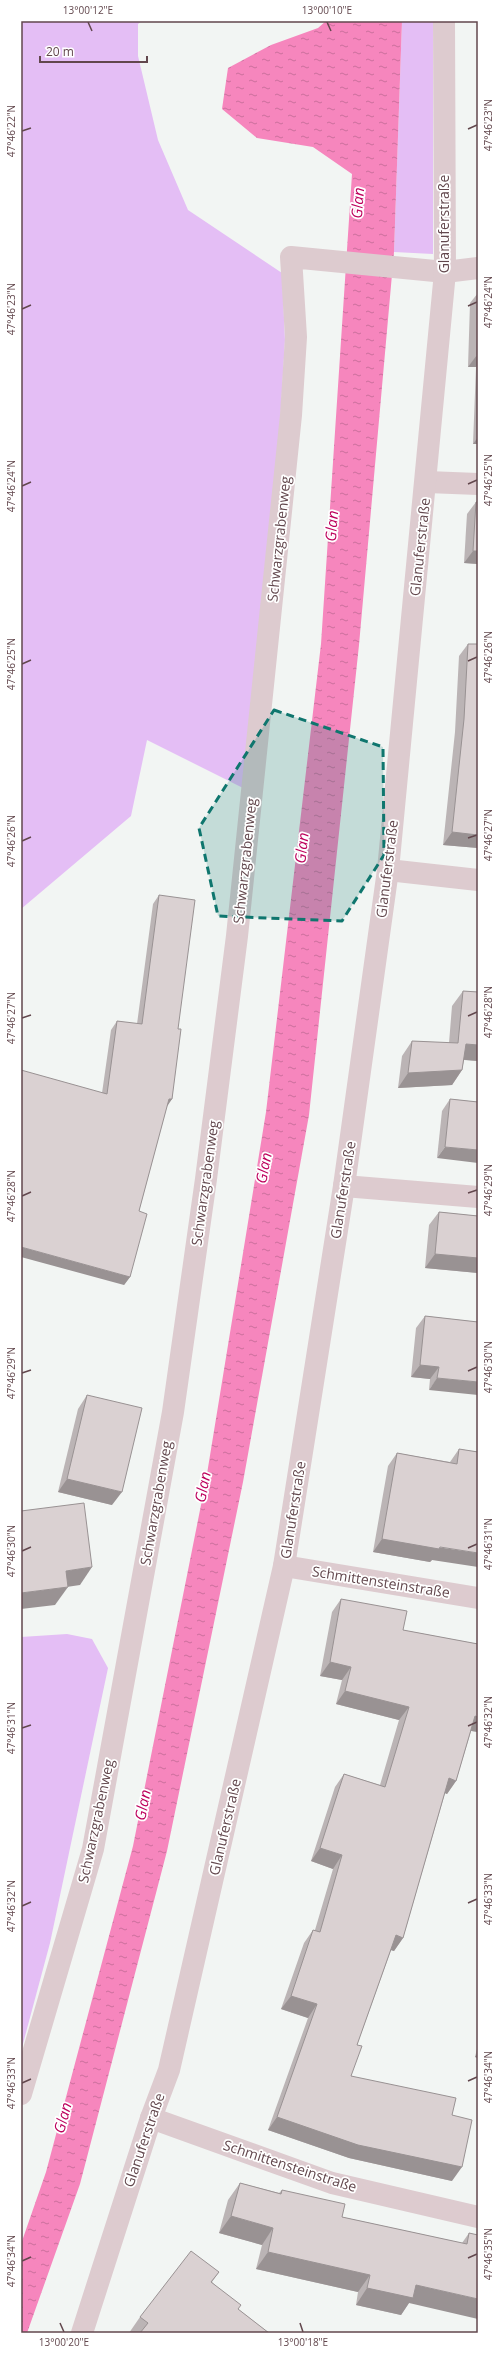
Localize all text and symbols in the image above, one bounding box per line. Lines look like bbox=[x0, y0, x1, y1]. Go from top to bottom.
text: 13°00'12"E bbox=[63, 3, 113, 17]
text: 13°00'10"E bbox=[302, 3, 352, 17]
scale bar bbox=[40, 38, 147, 64]
text: 20 m bbox=[46, 43, 74, 60]
text: 47°46'23"N bbox=[481, 99, 495, 151]
text: 47°46'22"N bbox=[4, 105, 18, 157]
street label: Glanuferstraße bbox=[434, 175, 453, 273]
water label: Glan bbox=[346, 187, 368, 219]
text: 47°46'24"N bbox=[481, 276, 495, 328]
text: 47°46'23"N bbox=[4, 283, 18, 335]
text: 47°46'25"N bbox=[481, 454, 495, 506]
text: 47°46'24"N bbox=[4, 460, 18, 512]
street label: Schwarzgrabenweg bbox=[262, 475, 295, 603]
street label: Glanuferstraße bbox=[405, 497, 434, 597]
water label: Glan bbox=[320, 510, 342, 542]
text: 47°46'26"N bbox=[481, 631, 495, 683]
text: 47°46'25"N bbox=[4, 638, 18, 690]
street label: Schwarzgrabenweg bbox=[228, 797, 261, 925]
text: 47°46'27"N bbox=[481, 809, 495, 861]
text: 47°46'26"N bbox=[4, 815, 18, 867]
street label: Glanuferstraße bbox=[371, 819, 402, 919]
water label: Glan bbox=[289, 831, 313, 864]
text: 47°46'28"N bbox=[481, 986, 495, 1038]
text: 47°46'27"N bbox=[4, 992, 18, 1044]
street label: Schwarzgrabenweg bbox=[186, 1119, 223, 1247]
street label: Glanuferstraße bbox=[325, 1140, 360, 1240]
water label: Glan bbox=[250, 1151, 276, 1185]
text: 47°46'29"N bbox=[481, 1164, 495, 1216]
text: 47°46'28"N bbox=[4, 1170, 18, 1222]
text: 47°46'30"N bbox=[481, 1341, 495, 1393]
text: 47°46'29"N bbox=[4, 1347, 18, 1399]
street label: Schwarzgrabenweg bbox=[135, 1439, 176, 1567]
street label: Glanuferstraße bbox=[275, 1460, 310, 1560]
water label: Glan bbox=[189, 1470, 215, 1504]
text: 47°46'31"N bbox=[481, 1518, 495, 1570]
text: 47°46'30"N bbox=[4, 1525, 18, 1577]
street label: Schmittensteinstraße bbox=[311, 1561, 451, 1602]
text: 47°46'32"N bbox=[481, 1696, 495, 1748]
text: 47°46'31"N bbox=[4, 1702, 18, 1754]
street label: Schwarzgrabenweg bbox=[73, 1757, 118, 1885]
street label: Glanuferstraße bbox=[204, 1777, 245, 1877]
water label: Glan bbox=[129, 1788, 155, 1822]
text: 47°46'33"N bbox=[481, 1873, 495, 1925]
text: 47°46'32"N bbox=[4, 1880, 18, 1932]
text: 47°46'34"N bbox=[481, 2051, 495, 2103]
text: 47°46'33"N bbox=[4, 2057, 18, 2109]
street label: Glanuferstraße bbox=[118, 2090, 169, 2190]
water label: Glan bbox=[48, 2100, 76, 2135]
street label: Schmittensteinstraße bbox=[221, 2135, 359, 2196]
text: 47°46'35"N bbox=[481, 2228, 495, 2280]
text: 47°46'34"N bbox=[4, 2235, 18, 2287]
text: 13°00'20"E bbox=[39, 2335, 89, 2349]
text: 13°00'18"E bbox=[278, 2335, 328, 2349]

